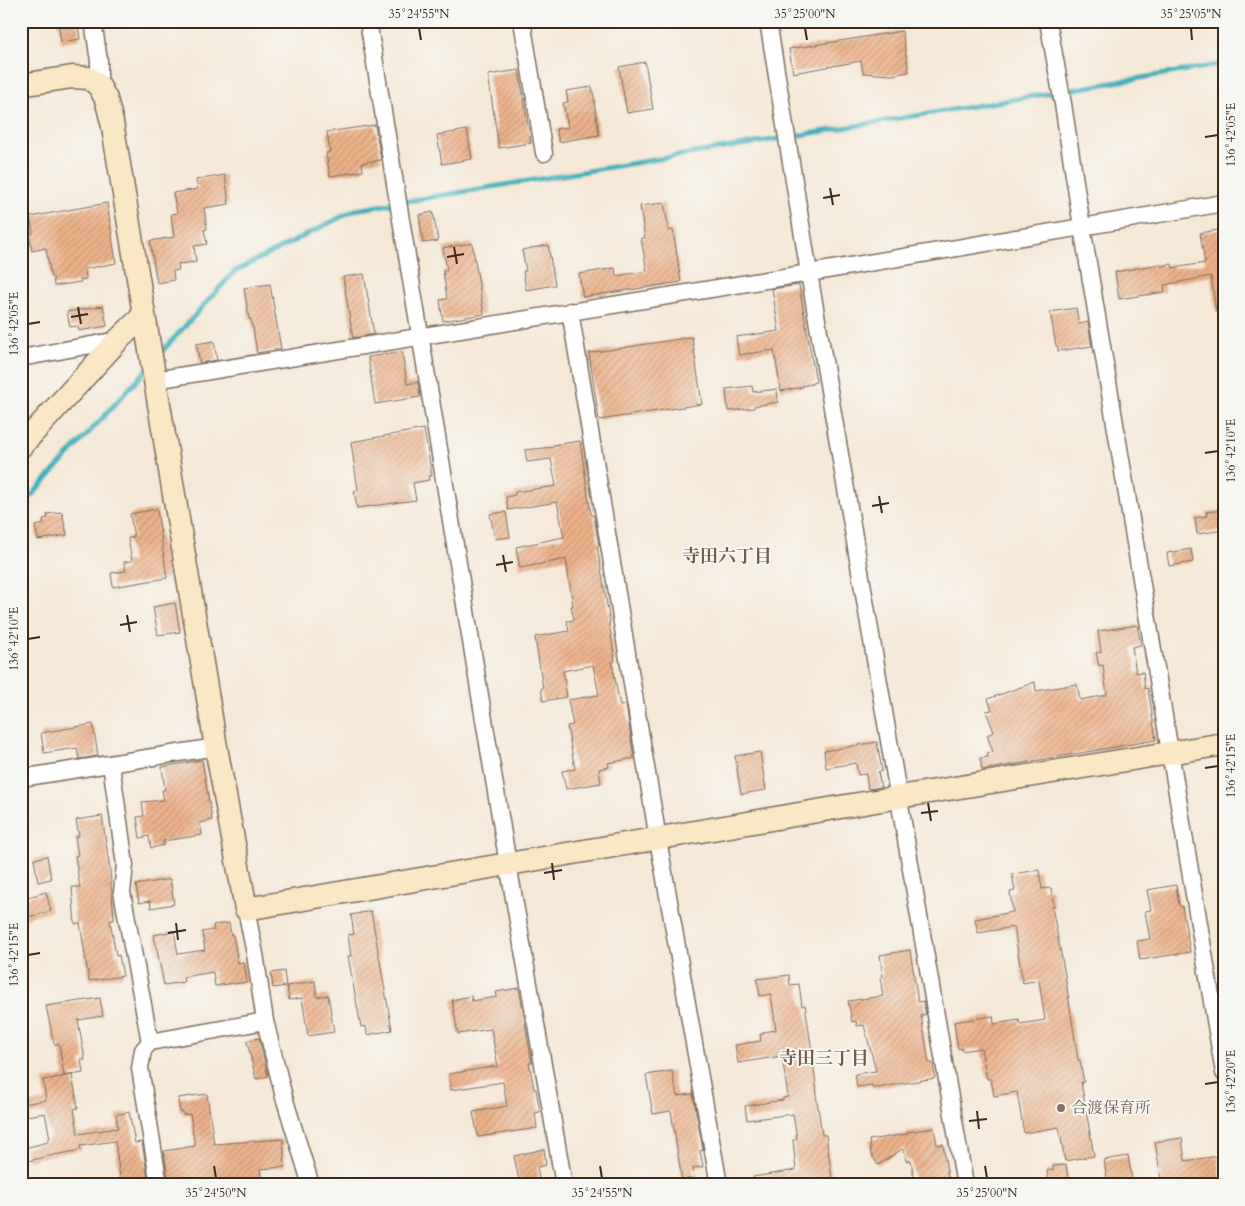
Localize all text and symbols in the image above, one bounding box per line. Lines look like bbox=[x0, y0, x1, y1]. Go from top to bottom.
text: 35°24'55"N bbox=[389, 6, 450, 22]
text: 35°25'00"N bbox=[775, 6, 836, 22]
text: 35°25'05"N bbox=[1161, 6, 1222, 22]
text: 136°42'05"E bbox=[1223, 103, 1239, 167]
text: 136°42'05"E bbox=[6, 292, 22, 356]
text: 136°42'10"E bbox=[1223, 419, 1239, 483]
district label: 寺田六丁目 bbox=[682, 544, 772, 569]
text: 136°42'10"E bbox=[6, 607, 22, 671]
text: 136°42'15"E bbox=[1223, 734, 1239, 798]
text: 136°42'15"E bbox=[6, 923, 22, 987]
district label: 寺田三丁目 bbox=[779, 1046, 869, 1071]
text: 136°42'20"E bbox=[1223, 1050, 1239, 1114]
place label: 合渡保育所 bbox=[1071, 1097, 1151, 1119]
marker: 合渡保育所 bbox=[1055, 1102, 1067, 1114]
text: 35°24'50"N bbox=[186, 1185, 247, 1201]
text: 35°24'55"N bbox=[572, 1185, 633, 1201]
text: 35°25'00"N bbox=[957, 1185, 1018, 1201]

